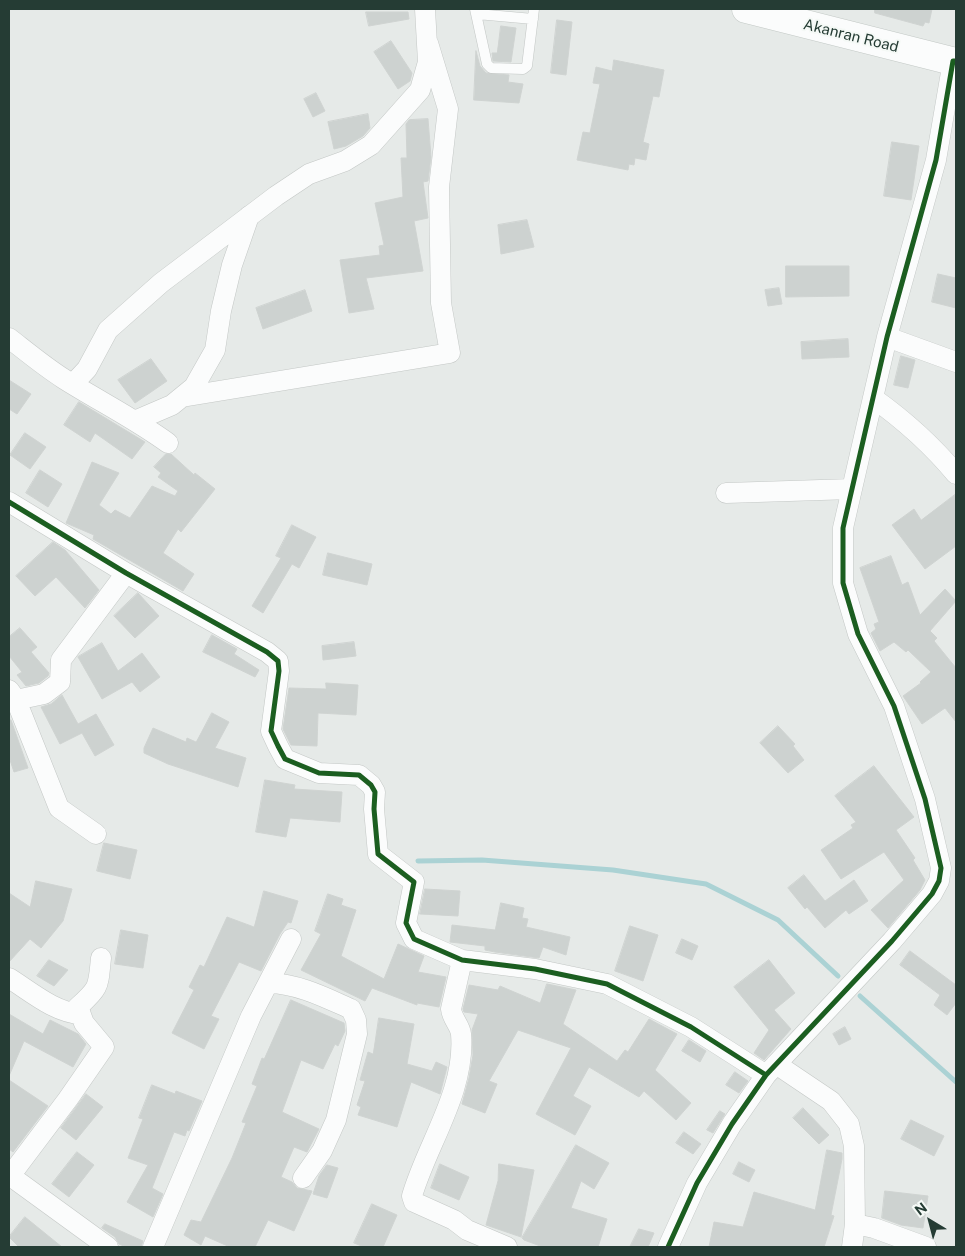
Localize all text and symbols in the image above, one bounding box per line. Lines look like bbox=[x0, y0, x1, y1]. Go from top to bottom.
street label: Akanran Road bbox=[802, 15, 900, 57]
north arrow bbox=[905, 1196, 955, 1246]
text: N bbox=[912, 1199, 930, 1219]

